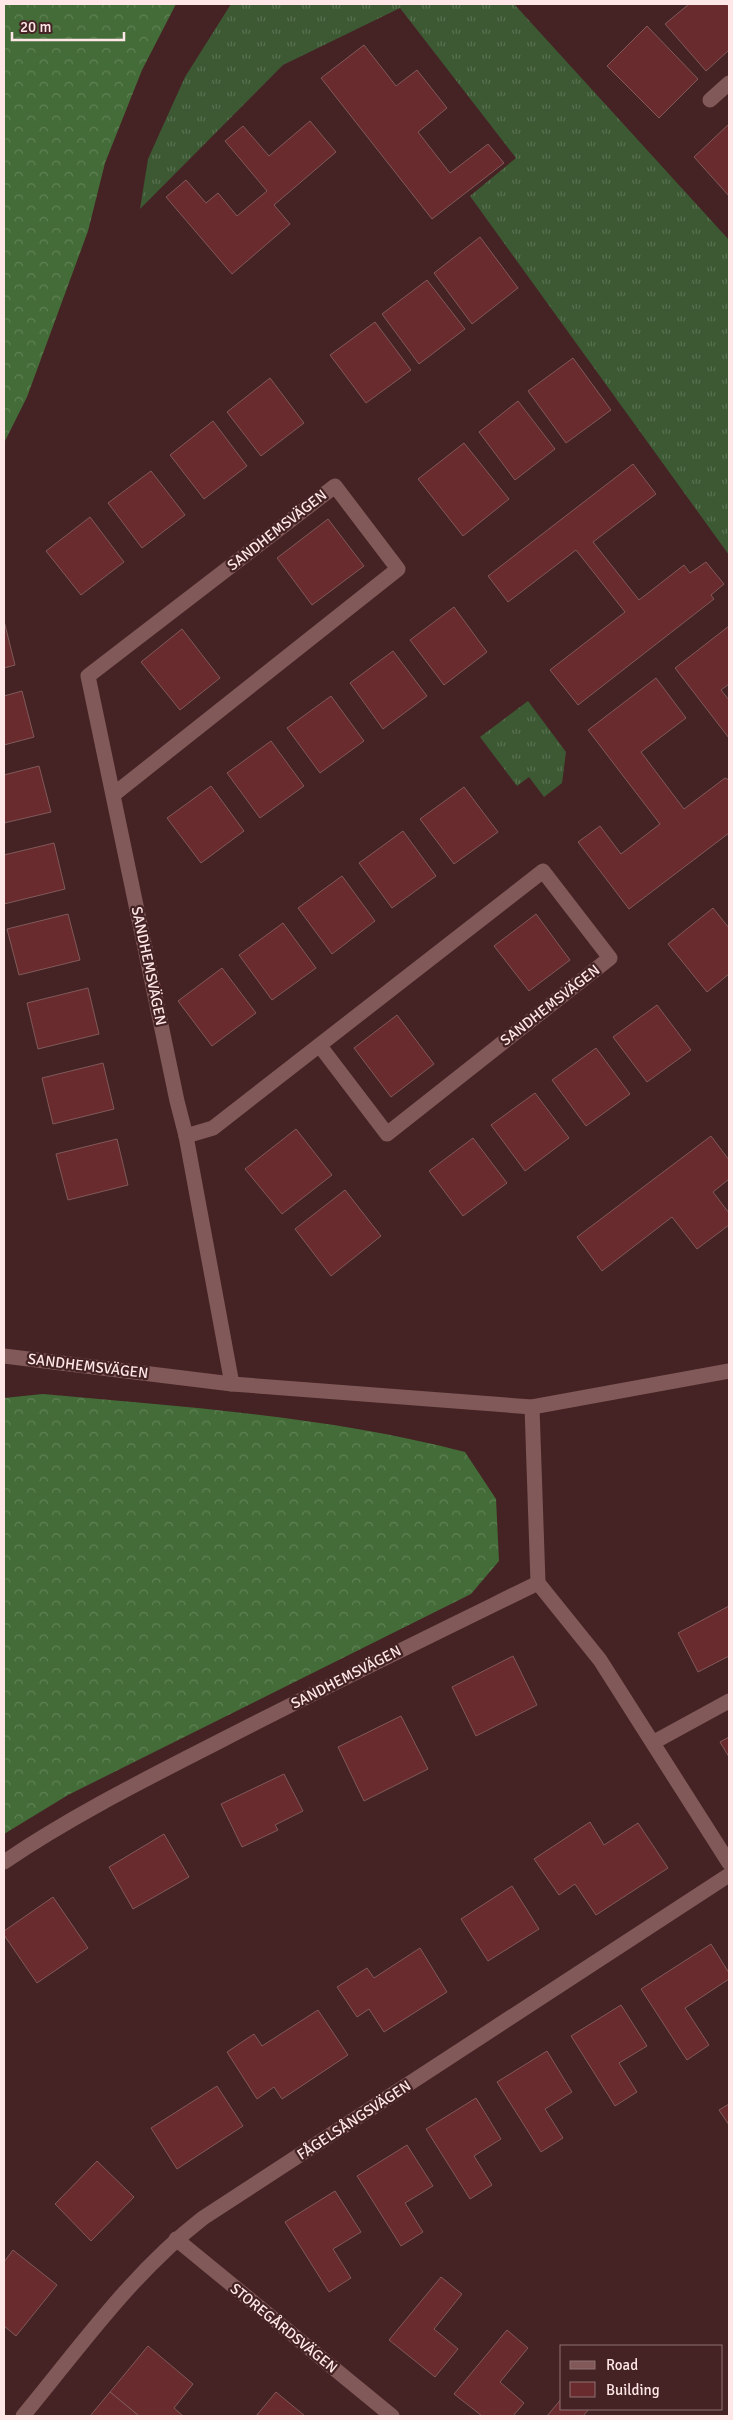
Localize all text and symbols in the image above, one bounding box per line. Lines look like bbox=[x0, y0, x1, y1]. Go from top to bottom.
scale bar bbox=[12, 10, 125, 42]
text: 20 m bbox=[20, 18, 51, 36]
street label: SANDHEMSVÄGEN bbox=[224, 486, 330, 574]
street label: SANDHEMSVÄGEN bbox=[128, 905, 170, 1027]
street label: SANDHEMSVÄGEN bbox=[497, 961, 603, 1049]
street label: SANDHEMSVÄGEN bbox=[27, 1350, 149, 1382]
street label: SANDHEMSVÄGEN bbox=[288, 1641, 404, 1713]
street label: FÅGELSÅNGSVÄGEN bbox=[294, 2077, 414, 2163]
street label: STOREGÅRDSVÄGEN bbox=[227, 2279, 341, 2377]
legend bbox=[560, 2345, 723, 2410]
text: Road bbox=[606, 2356, 638, 2374]
text: Building bbox=[606, 2381, 660, 2399]

